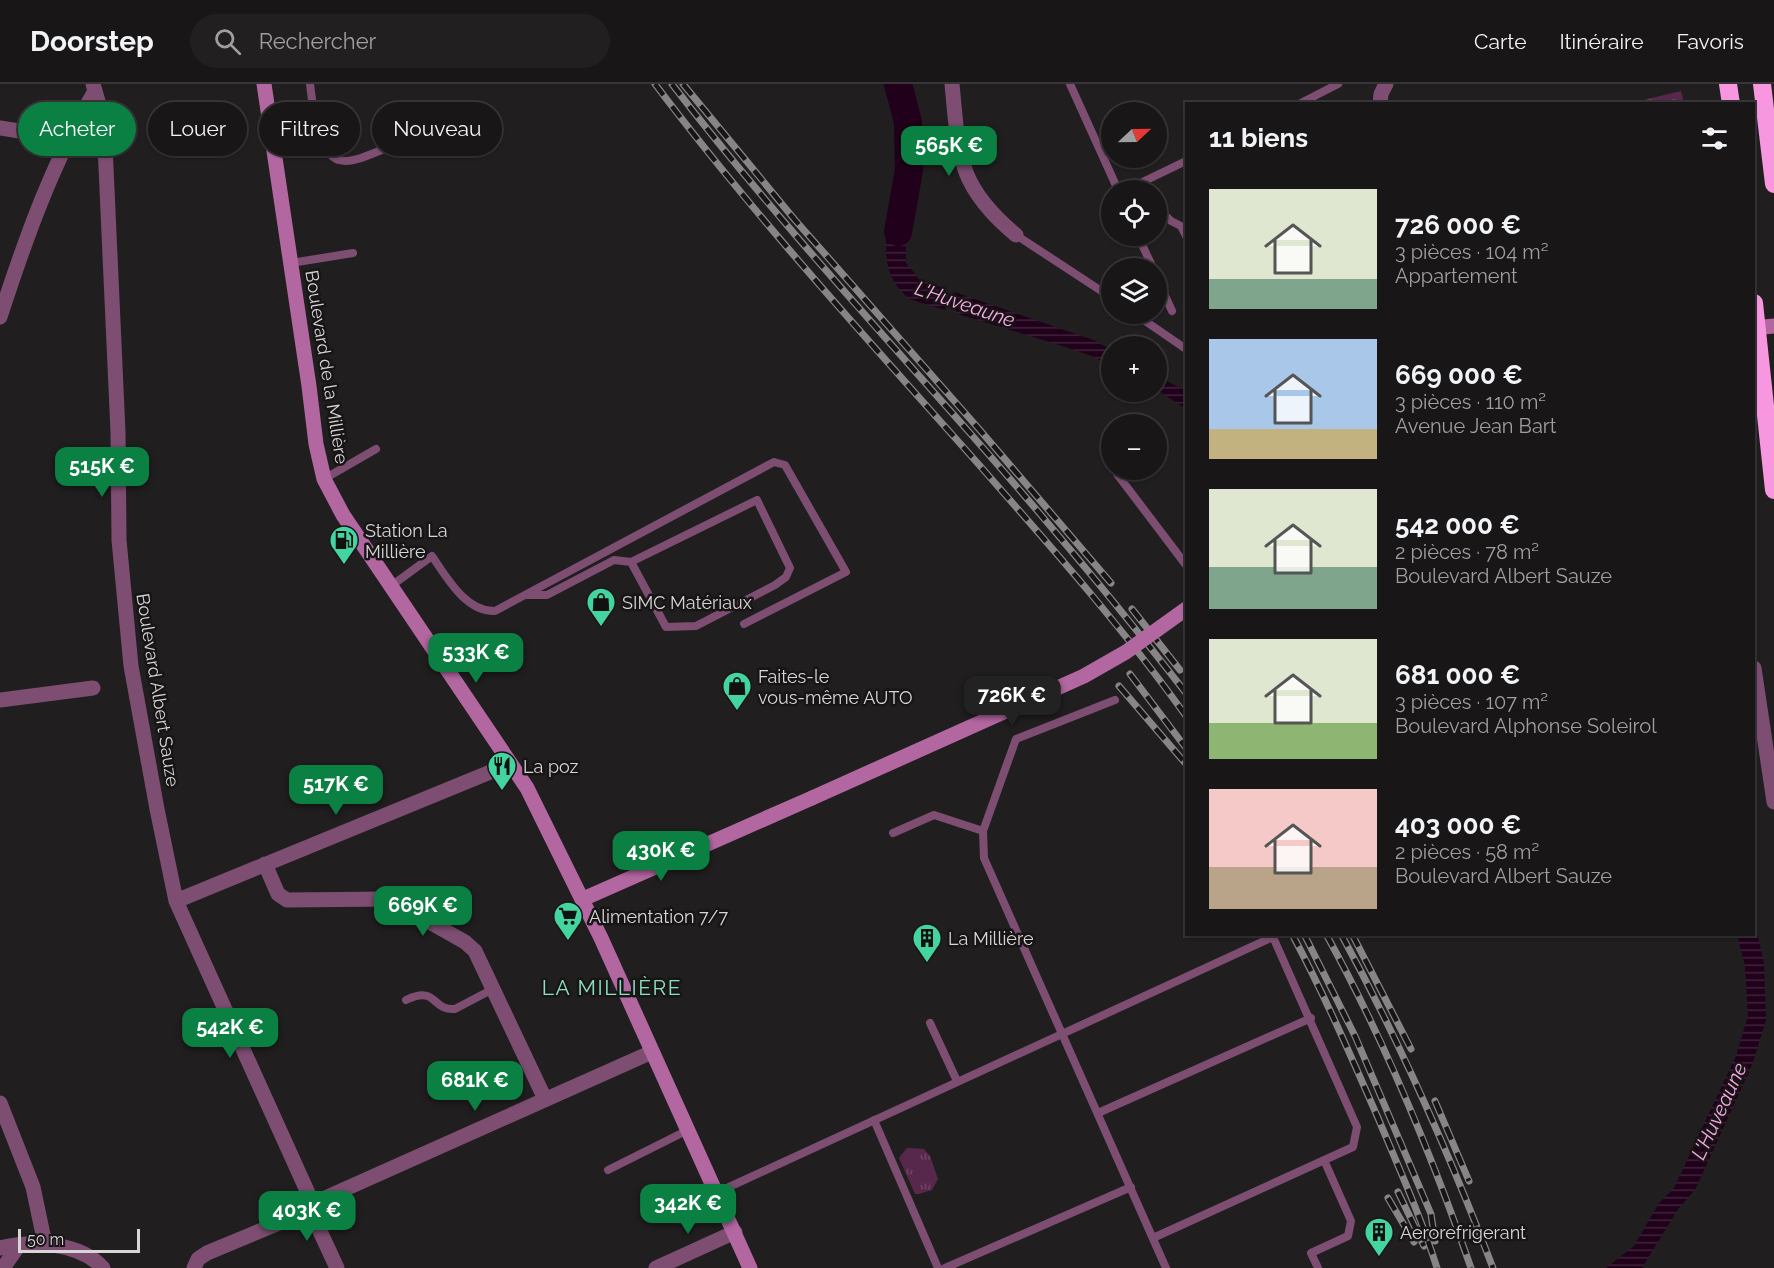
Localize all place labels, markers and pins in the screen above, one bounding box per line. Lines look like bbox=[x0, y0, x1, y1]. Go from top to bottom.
pin: 565K € bbox=[900, 126, 998, 177]
pin: 515K € bbox=[53, 447, 151, 498]
place label: Station La Millière bbox=[365, 520, 448, 562]
fuel station icon: Station La Millière bbox=[328, 524, 360, 566]
shop icon: SIMC Matériaux bbox=[585, 586, 617, 628]
place label: SIMC Matériaux bbox=[622, 592, 752, 613]
pin: 533K € bbox=[427, 633, 525, 684]
place label: Faites-le vous-même AUTO bbox=[758, 666, 913, 708]
shop icon: Faites-le vous-même AUTO bbox=[721, 670, 753, 712]
pin: 726K € bbox=[963, 676, 1061, 727]
restaurant icon: La poz bbox=[486, 750, 518, 792]
place label: La poz bbox=[523, 756, 579, 777]
pin: 517K € bbox=[287, 765, 385, 816]
pin: 430K € bbox=[612, 831, 710, 882]
pin: 669K € bbox=[374, 886, 472, 937]
supermarket icon: Alimentation 7/7 bbox=[552, 900, 584, 942]
place label: Alimentation 7/7 bbox=[589, 906, 728, 927]
building icon: La Millière bbox=[911, 922, 943, 964]
place label: La Millière bbox=[948, 928, 1034, 949]
pin: 542K € bbox=[181, 1008, 279, 1059]
pin: 681K € bbox=[426, 1061, 524, 1112]
pin: 342K € bbox=[639, 1184, 737, 1235]
pin: 403K € bbox=[258, 1191, 356, 1242]
building icon: Aerorefrigerant bbox=[1363, 1216, 1395, 1258]
place label: Aerorefrigerant bbox=[1400, 1222, 1526, 1243]

